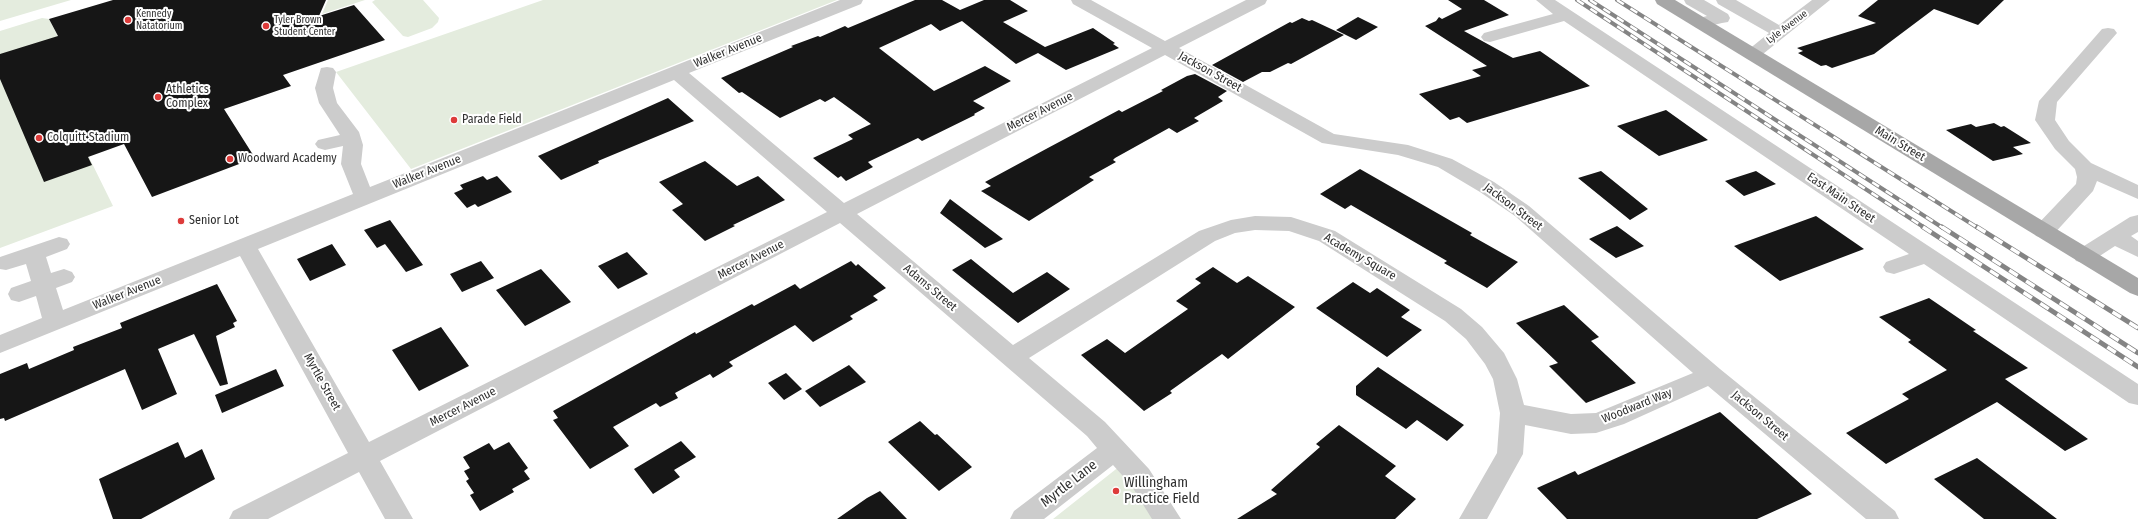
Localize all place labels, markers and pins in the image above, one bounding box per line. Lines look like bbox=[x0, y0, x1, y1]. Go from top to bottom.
place label: Kennedy Natatorium bbox=[136, 8, 182, 32]
place label: Tyler Brown Student Center bbox=[274, 14, 335, 38]
marker: Kennedy Natatorium bbox=[123, 15, 133, 25]
marker: Tyler Brown Student Center bbox=[261, 21, 271, 31]
place label: Athletics Complex bbox=[166, 83, 209, 111]
marker: Athletics Complex bbox=[153, 92, 163, 102]
place label: Parade Field bbox=[462, 113, 522, 127]
marker: Parade Field bbox=[449, 115, 459, 125]
place label: Colquitt Stadium bbox=[47, 131, 129, 145]
marker: Colquitt Stadium bbox=[34, 133, 44, 143]
place label: Woodward Academy bbox=[238, 152, 337, 166]
marker: Woodward Academy bbox=[225, 154, 235, 164]
place label: Senior Lot bbox=[189, 214, 239, 228]
marker: Senior Lot bbox=[176, 216, 186, 226]
place label: Willingham Practice Field bbox=[1124, 475, 1200, 508]
marker: Willingham Practice Field bbox=[1111, 486, 1121, 496]

